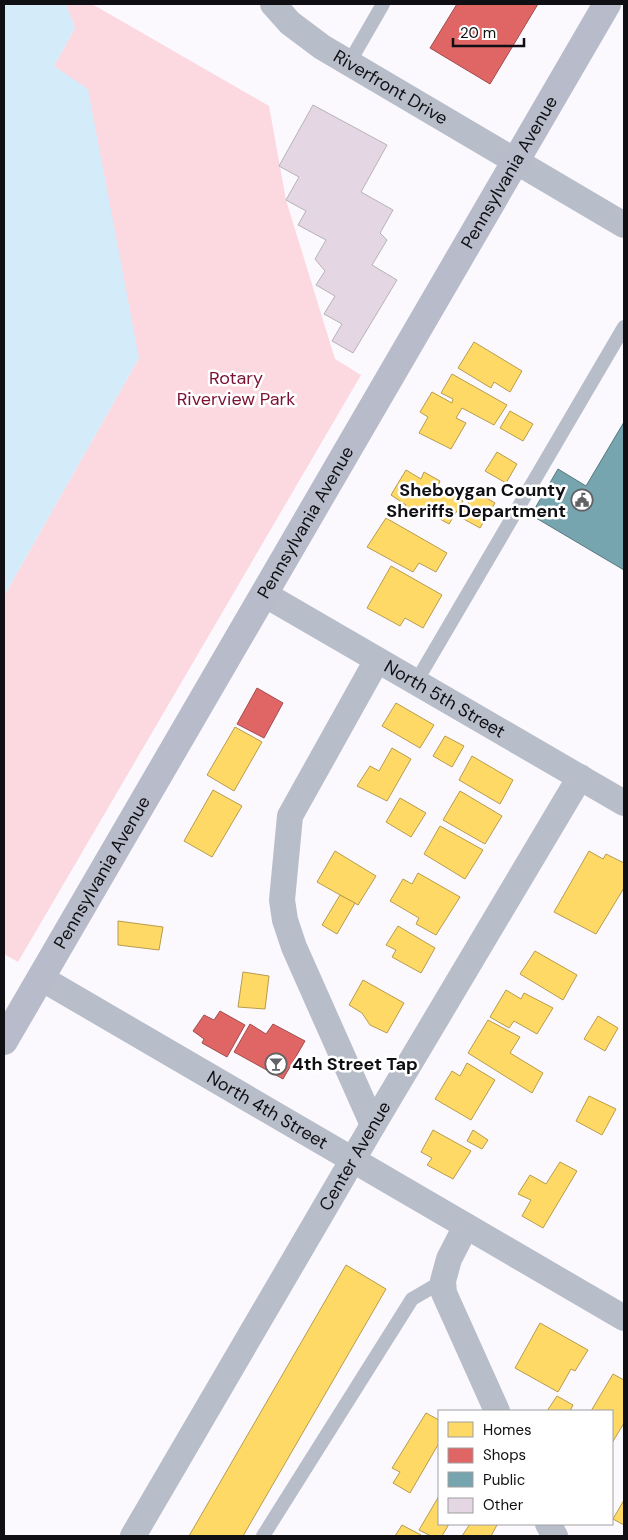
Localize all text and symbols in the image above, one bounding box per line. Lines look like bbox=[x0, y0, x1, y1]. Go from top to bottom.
scale bar bbox=[453, 15, 524, 47]
text: 20 m bbox=[460, 23, 496, 43]
street label: Riverfront Drive bbox=[329, 44, 452, 130]
street label: Pennsylvania Avenue bbox=[455, 91, 563, 253]
park label: Rotary Riverview Park bbox=[177, 366, 295, 411]
street label: Pennsylvania Avenue bbox=[252, 442, 359, 603]
place label: Sheboygan County Sheriffs Department bbox=[386, 478, 566, 523]
public building icon: Sheboygan County Sheriffs Department bbox=[570, 488, 594, 512]
street label: North 5th Street bbox=[380, 654, 510, 744]
street label: Pennsylvania Avenue bbox=[48, 792, 156, 953]
bar icon: 4th Street Tap bbox=[264, 1052, 288, 1076]
place label: 4th Street Tap bbox=[292, 1052, 418, 1076]
street label: North 4th Street bbox=[202, 1065, 332, 1155]
street label: Center Avenue bbox=[313, 1097, 396, 1215]
legend bbox=[438, 1410, 613, 1525]
text: Homes bbox=[483, 1420, 532, 1440]
text: Shops bbox=[483, 1445, 526, 1465]
text: Public bbox=[483, 1470, 525, 1490]
text: Other bbox=[483, 1495, 524, 1515]

